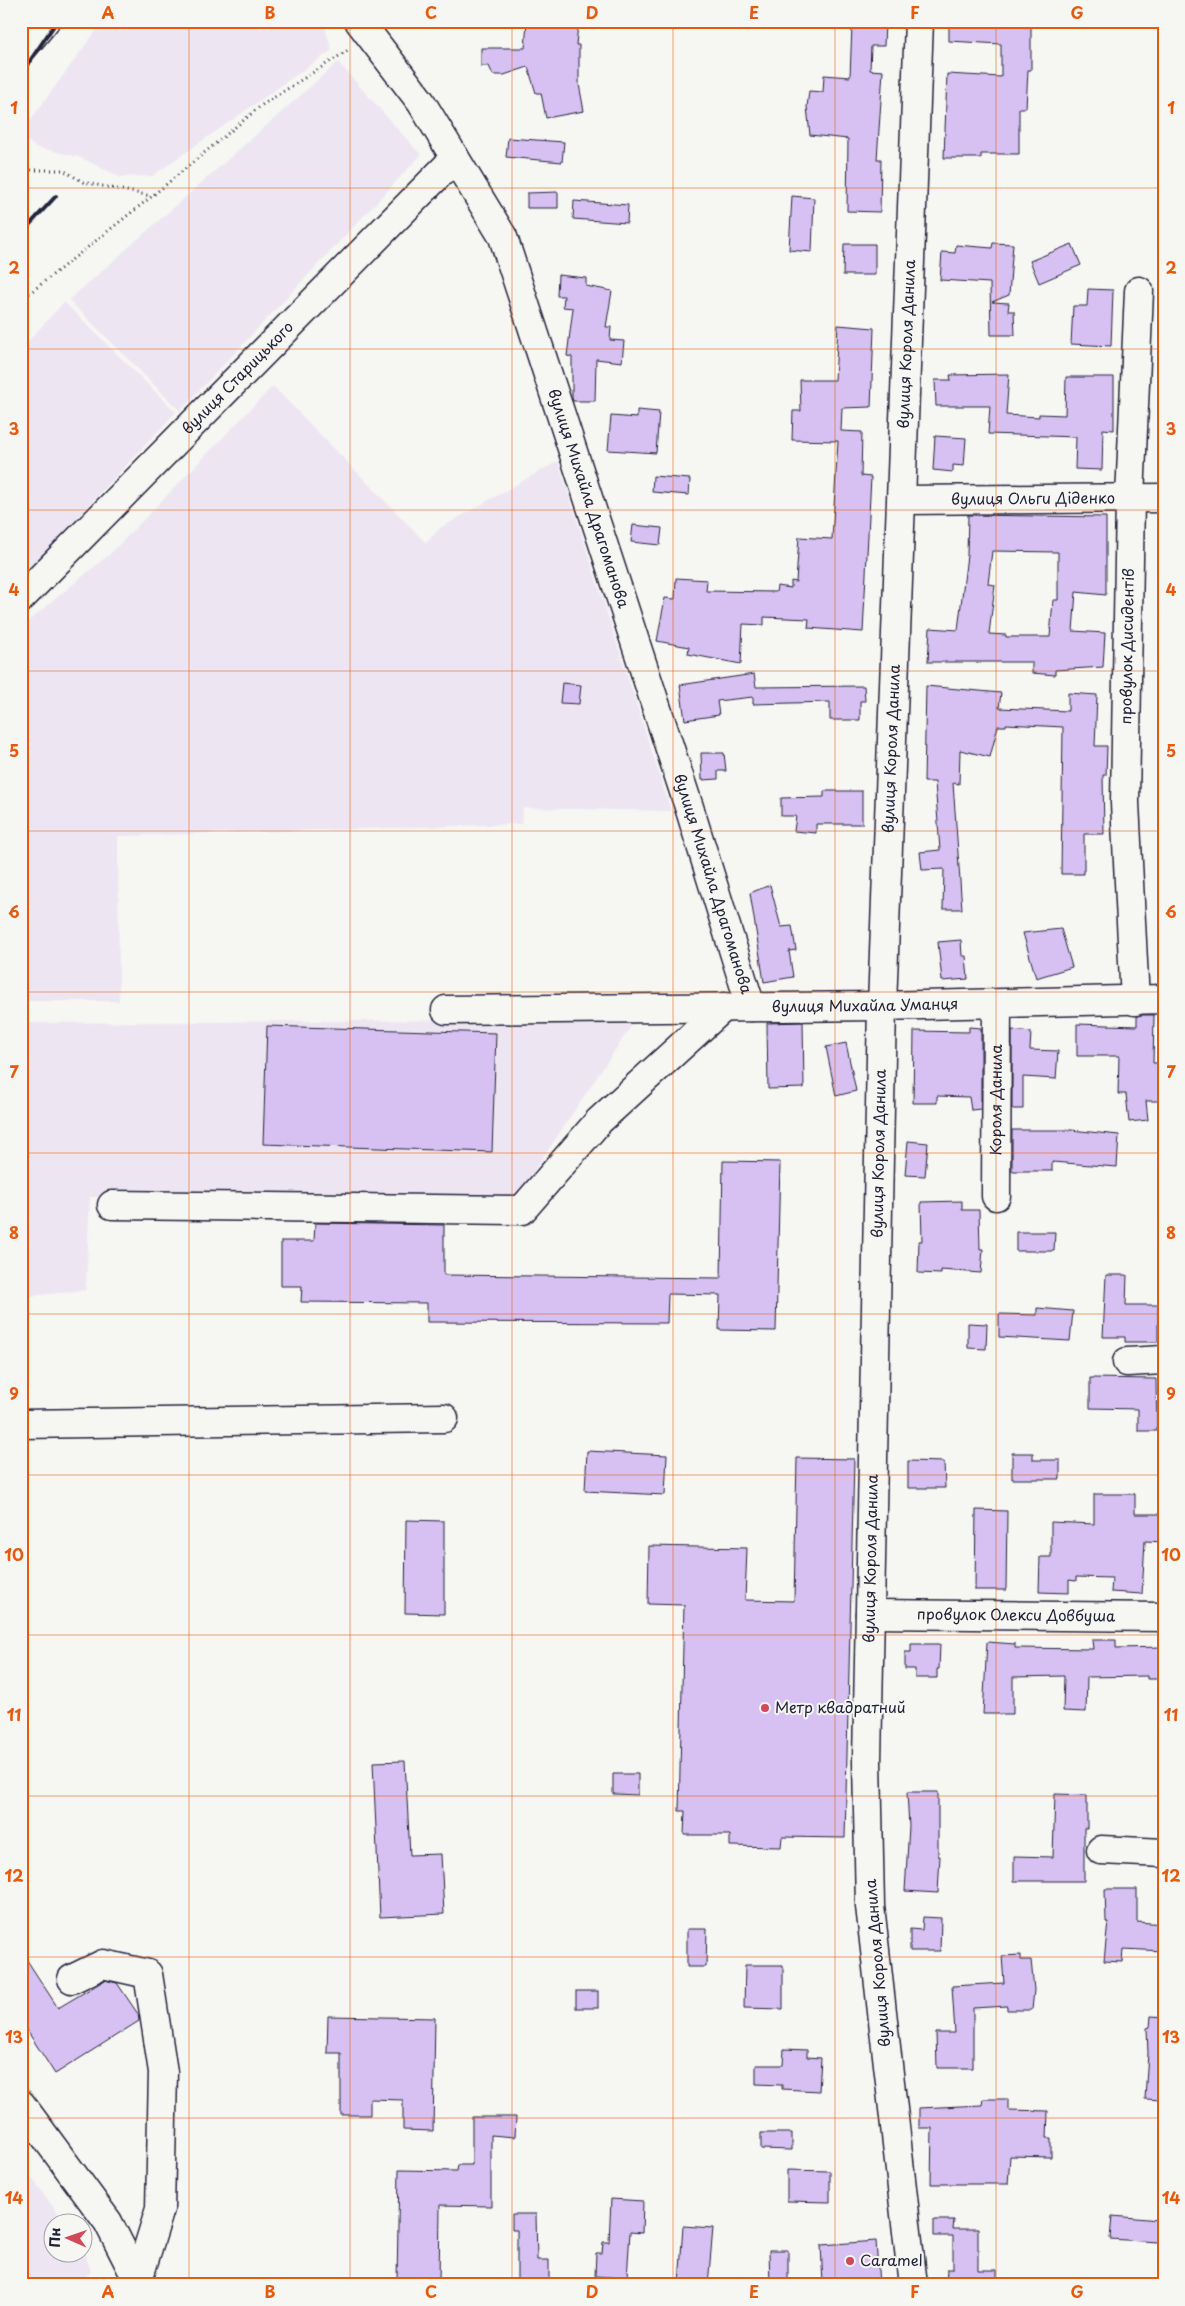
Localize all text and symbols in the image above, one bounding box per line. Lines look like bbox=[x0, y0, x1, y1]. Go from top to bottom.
text: A bbox=[102, 0, 115, 24]
text: B bbox=[265, 0, 276, 24]
text: C bbox=[425, 0, 437, 24]
text: D bbox=[586, 0, 598, 24]
text: E bbox=[749, 0, 759, 24]
text: F bbox=[910, 0, 920, 24]
text: G bbox=[1070, 0, 1084, 24]
text: 1 bbox=[10, 95, 18, 119]
text: 1 bbox=[1167, 95, 1175, 119]
text: 2 bbox=[8, 255, 20, 279]
text: 2 bbox=[1165, 255, 1177, 279]
street label: вулиця Короля Данила bbox=[891, 259, 920, 429]
street label: вулиця Старицького bbox=[176, 315, 298, 439]
street label: вулиця Михайла Драгоманова bbox=[543, 385, 636, 611]
text: 3 bbox=[9, 416, 19, 440]
text: 3 bbox=[1166, 416, 1176, 440]
street label: вулиця Ольги Діденко bbox=[951, 485, 1115, 510]
street label: провулок Дисидентів bbox=[1113, 568, 1139, 725]
text: 4 bbox=[9, 577, 20, 601]
text: 4 bbox=[1166, 577, 1177, 601]
street label: вулиця Короля Данила bbox=[876, 663, 905, 834]
text: 5 bbox=[9, 738, 19, 762]
text: 5 bbox=[1166, 738, 1176, 762]
street label: вулиця Михайла Драгоманова bbox=[669, 770, 759, 997]
text: 6 bbox=[8, 899, 20, 923]
text: 6 bbox=[1165, 899, 1177, 923]
street label: вулиця Михайла Уманця bbox=[772, 991, 958, 1017]
street label: Короля Данила bbox=[983, 1044, 1007, 1156]
text: 7 bbox=[9, 1059, 19, 1083]
text: 7 bbox=[1166, 1059, 1176, 1083]
street label: вулиця Короля Данила bbox=[864, 1068, 891, 1238]
text: 8 bbox=[9, 1220, 19, 1244]
text: 8 bbox=[1166, 1220, 1176, 1244]
text: 9 bbox=[9, 1381, 19, 1405]
text: 9 bbox=[1166, 1381, 1176, 1405]
street label: вулиця Короля Данила bbox=[856, 1473, 883, 1643]
text: 10 bbox=[4, 1542, 24, 1566]
text: 10 bbox=[1161, 1542, 1181, 1566]
street label: провулок Олекси Довбуша bbox=[917, 1601, 1116, 1627]
place label: Метр квадратний bbox=[775, 1695, 906, 1718]
text: 11 bbox=[7, 1702, 21, 1726]
marker: Метр квадратний bbox=[759, 1702, 771, 1714]
text: 11 bbox=[1164, 1702, 1178, 1726]
text: 12 bbox=[5, 1863, 23, 1887]
text: 12 bbox=[1162, 1863, 1180, 1887]
street label: вулиця Короля Данила bbox=[858, 1878, 895, 2048]
text: 13 bbox=[5, 2024, 23, 2048]
text: 13 bbox=[1162, 2024, 1180, 2048]
text: 14 bbox=[5, 2185, 23, 2209]
text: 14 bbox=[1162, 2185, 1180, 2209]
north arrow bbox=[42, 2214, 92, 2264]
text: Пн bbox=[44, 2227, 65, 2248]
place label: Caramel bbox=[860, 2248, 923, 2271]
marker: Caramel bbox=[844, 2255, 856, 2267]
text: A bbox=[102, 2279, 115, 2303]
text: B bbox=[265, 2279, 276, 2303]
text: C bbox=[425, 2279, 437, 2303]
text: D bbox=[586, 2279, 598, 2303]
text: E bbox=[749, 2279, 759, 2303]
text: F bbox=[910, 2279, 920, 2303]
text: G bbox=[1070, 2279, 1084, 2303]

